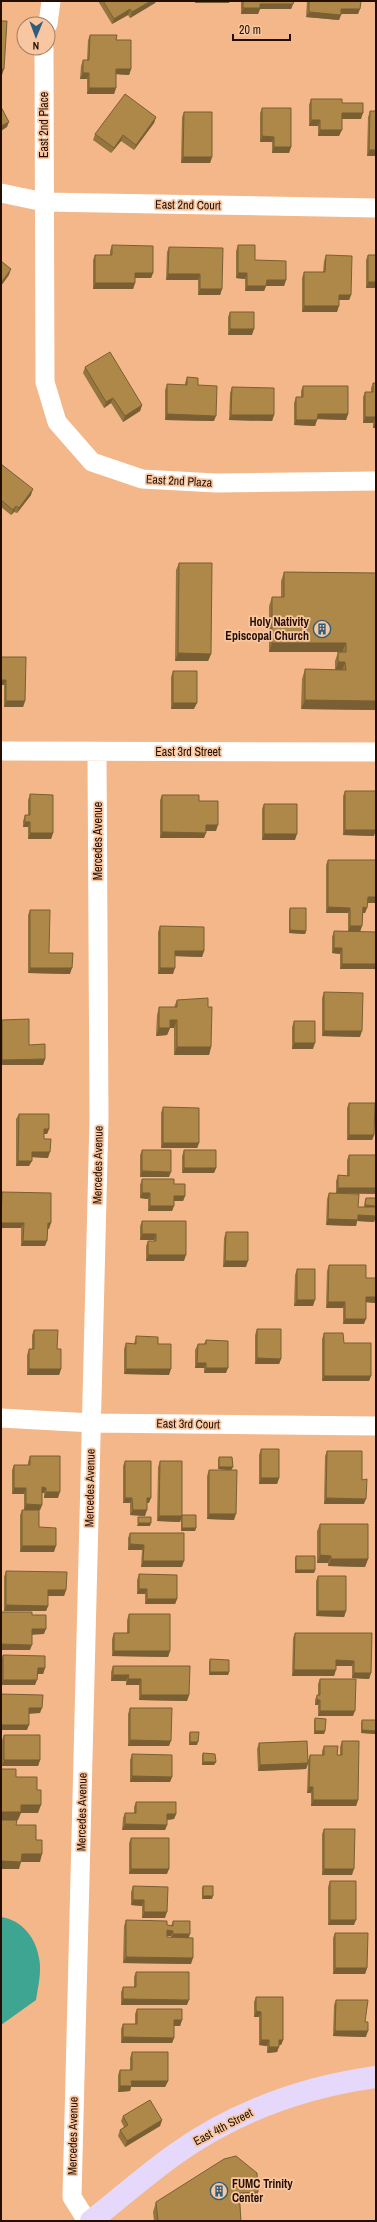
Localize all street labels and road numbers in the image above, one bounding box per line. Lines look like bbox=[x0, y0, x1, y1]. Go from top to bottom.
street label: East 2nd Place bbox=[36, 92, 52, 158]
street label: East 2nd Court bbox=[155, 196, 221, 214]
street label: East 2nd Plaza bbox=[146, 471, 213, 491]
street label: East 3rd Street bbox=[155, 744, 221, 760]
street label: Mercedes Avenue bbox=[90, 802, 106, 880]
street label: Mercedes Avenue bbox=[89, 1126, 107, 1204]
street label: East 3rd Court bbox=[156, 1415, 220, 1433]
street label: Mercedes Avenue bbox=[81, 1449, 99, 1527]
street label: Mercedes Avenue bbox=[73, 1773, 91, 1851]
street label: Mercedes Avenue bbox=[64, 2097, 82, 2175]
street label: East 4th Street bbox=[191, 2105, 256, 2149]

